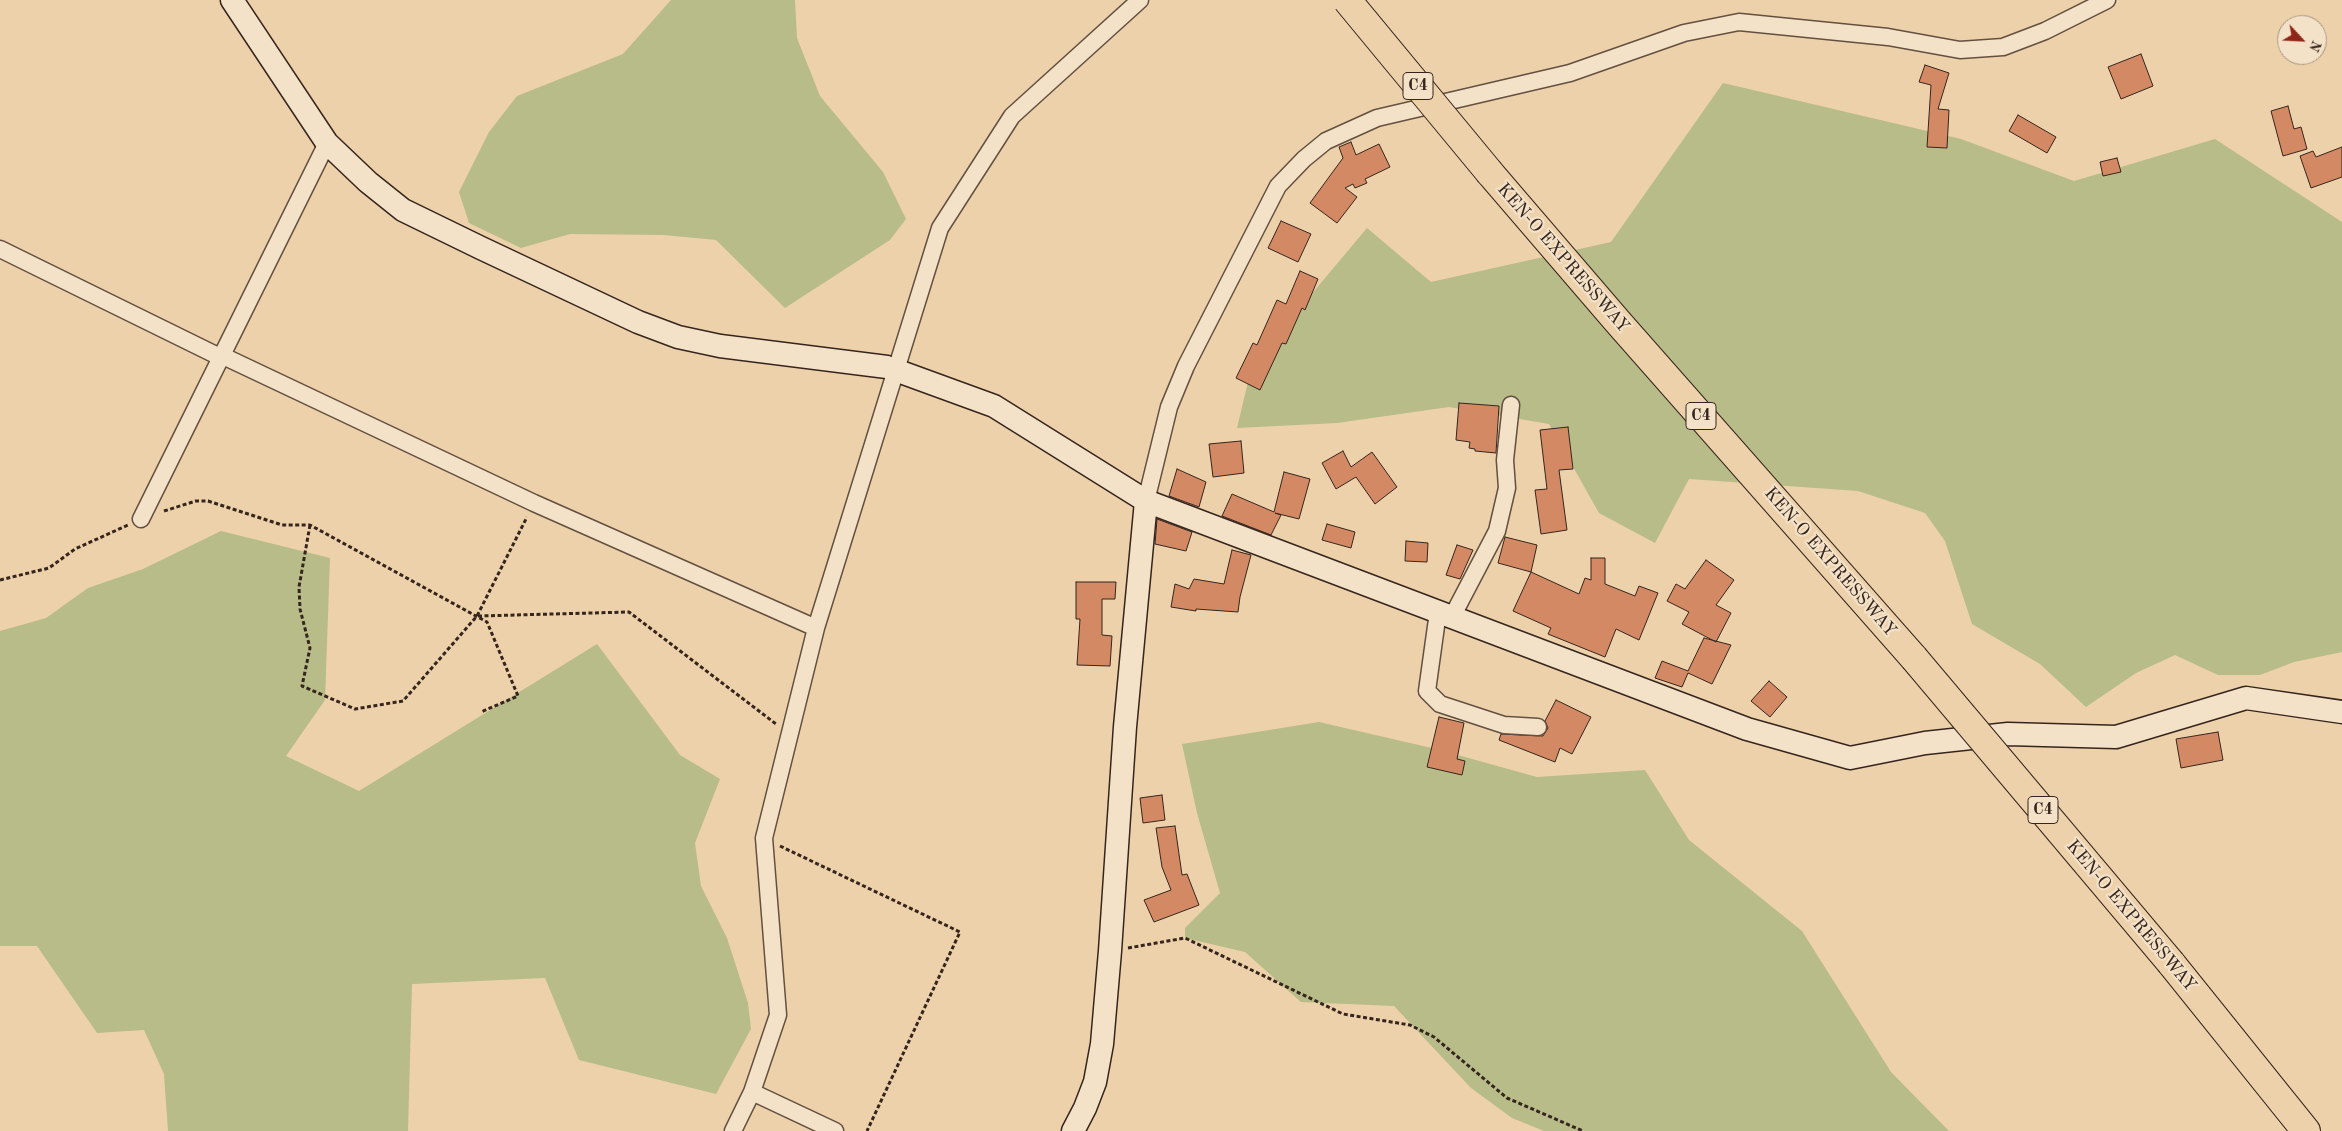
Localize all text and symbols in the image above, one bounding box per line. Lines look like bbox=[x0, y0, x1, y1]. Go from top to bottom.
north arrow bbox=[2277, 15, 2327, 65]
text: N bbox=[2306, 38, 2323, 54]
road number: C4 bbox=[1403, 72, 1433, 100]
street label: KEN-O EXPRESSWAY bbox=[1492, 179, 1634, 337]
road number: C4 bbox=[1686, 402, 1716, 430]
street label: KEN-O EXPRESSWAY bbox=[1759, 483, 1901, 641]
road number: C4 bbox=[2028, 796, 2058, 824]
street label: KEN-O EXPRESSWAY bbox=[2061, 836, 2201, 996]

